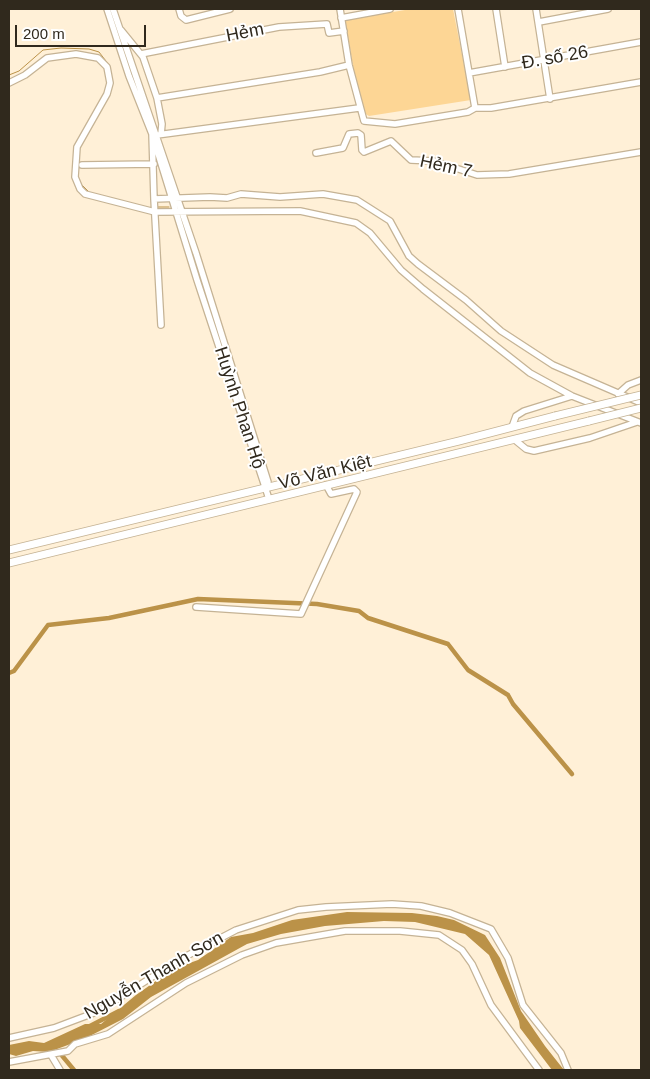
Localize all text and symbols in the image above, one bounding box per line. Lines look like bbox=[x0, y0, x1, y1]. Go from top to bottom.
scale bar bbox=[18, 15, 149, 47]
street label: Hẻm bbox=[224, 19, 266, 47]
text: 200 m bbox=[23, 25, 65, 42]
street label: Đ. số 26 bbox=[520, 42, 590, 74]
street label: Hẻm 7 bbox=[418, 151, 474, 183]
street label: Huỳnh Phan Hộ bbox=[209, 344, 269, 472]
street label: Võ Văn Kiệt bbox=[276, 451, 374, 495]
street label: Nguyễn Thanh Sơn bbox=[81, 927, 227, 1025]

